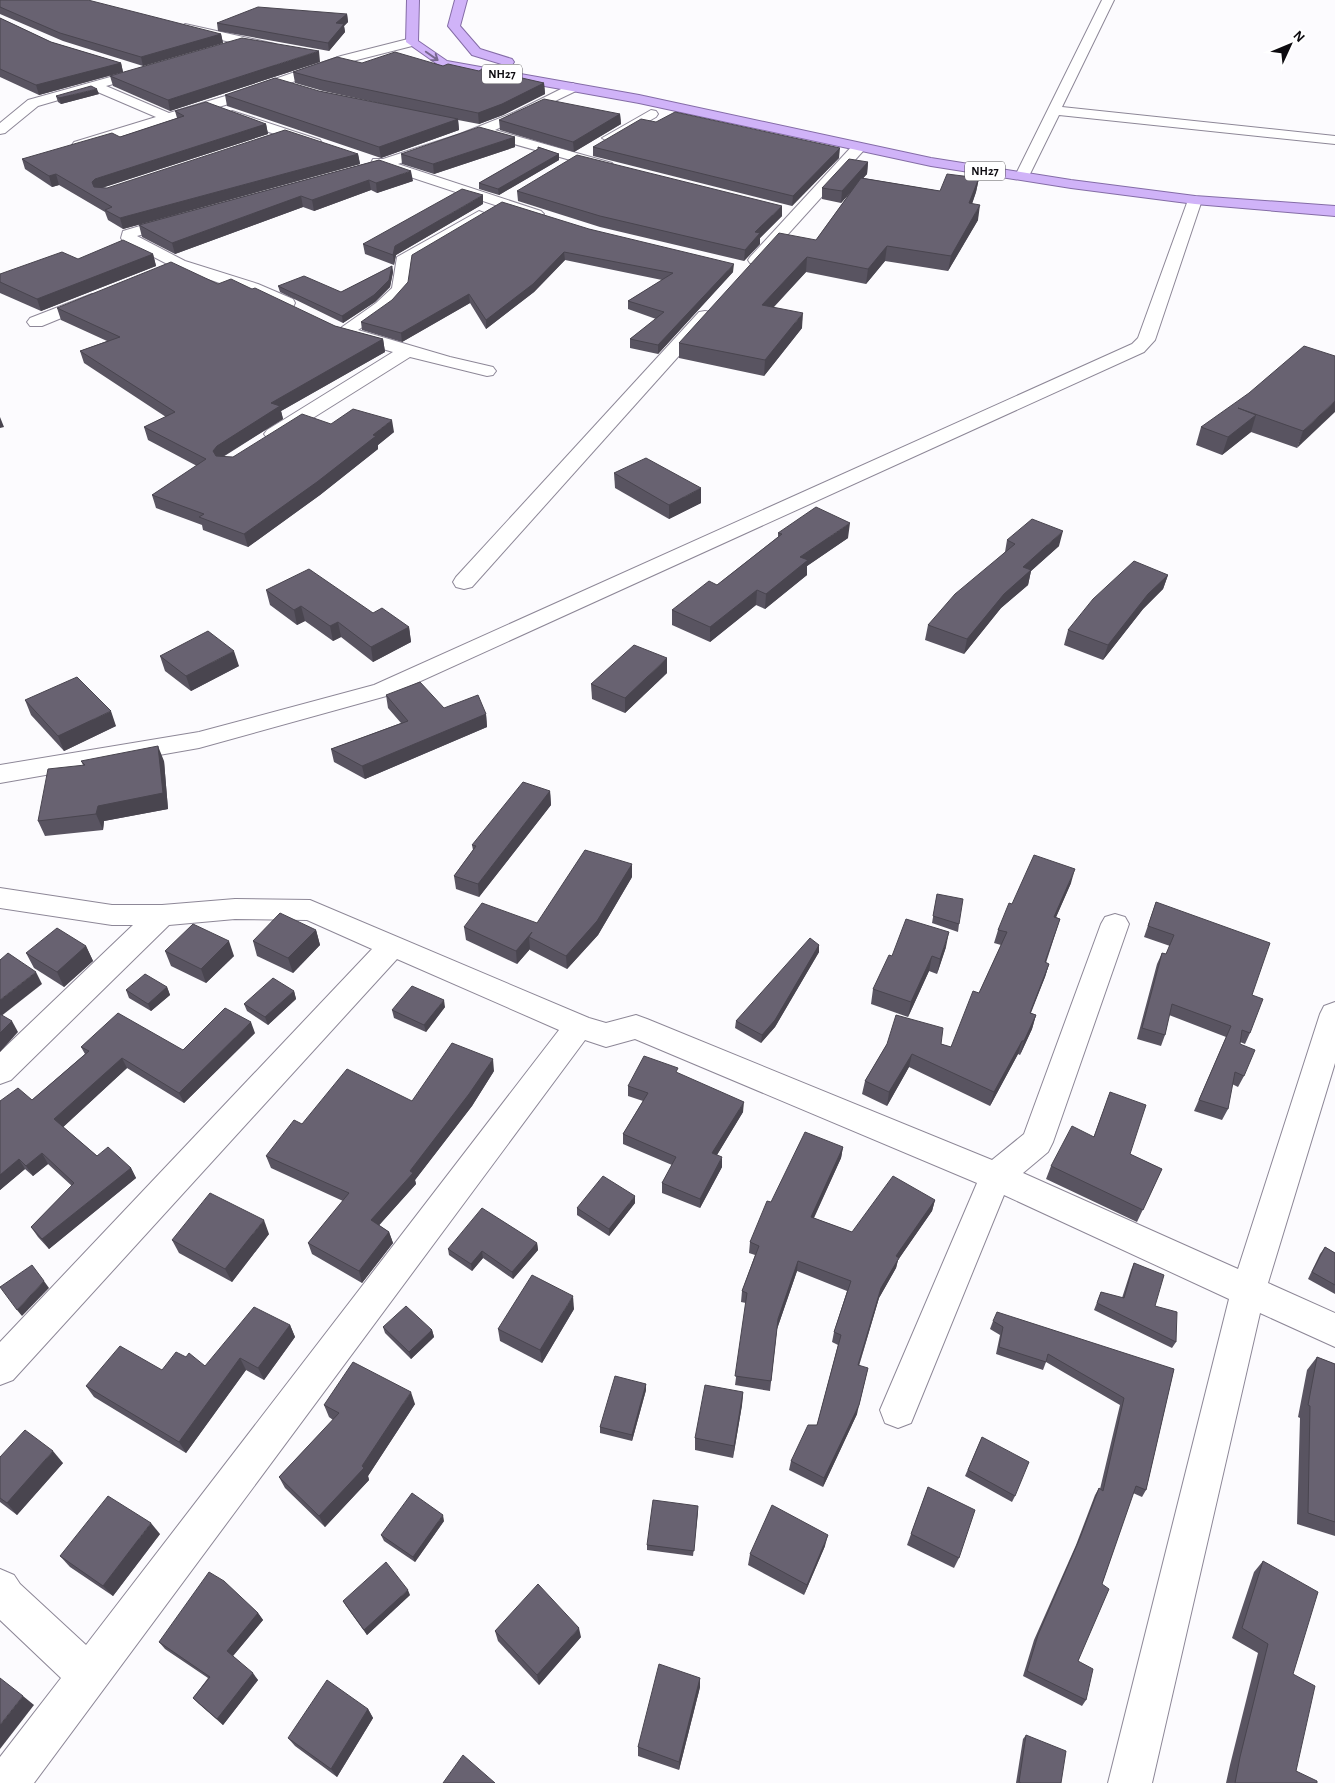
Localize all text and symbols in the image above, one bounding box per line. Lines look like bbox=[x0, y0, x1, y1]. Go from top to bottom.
north arrow bbox=[1265, 20, 1315, 70]
text: N bbox=[1290, 28, 1307, 45]
one-way arrow bbox=[425, 51, 439, 61]
road number: NH27 bbox=[482, 64, 522, 84]
road number: NH27 bbox=[965, 162, 1005, 180]

